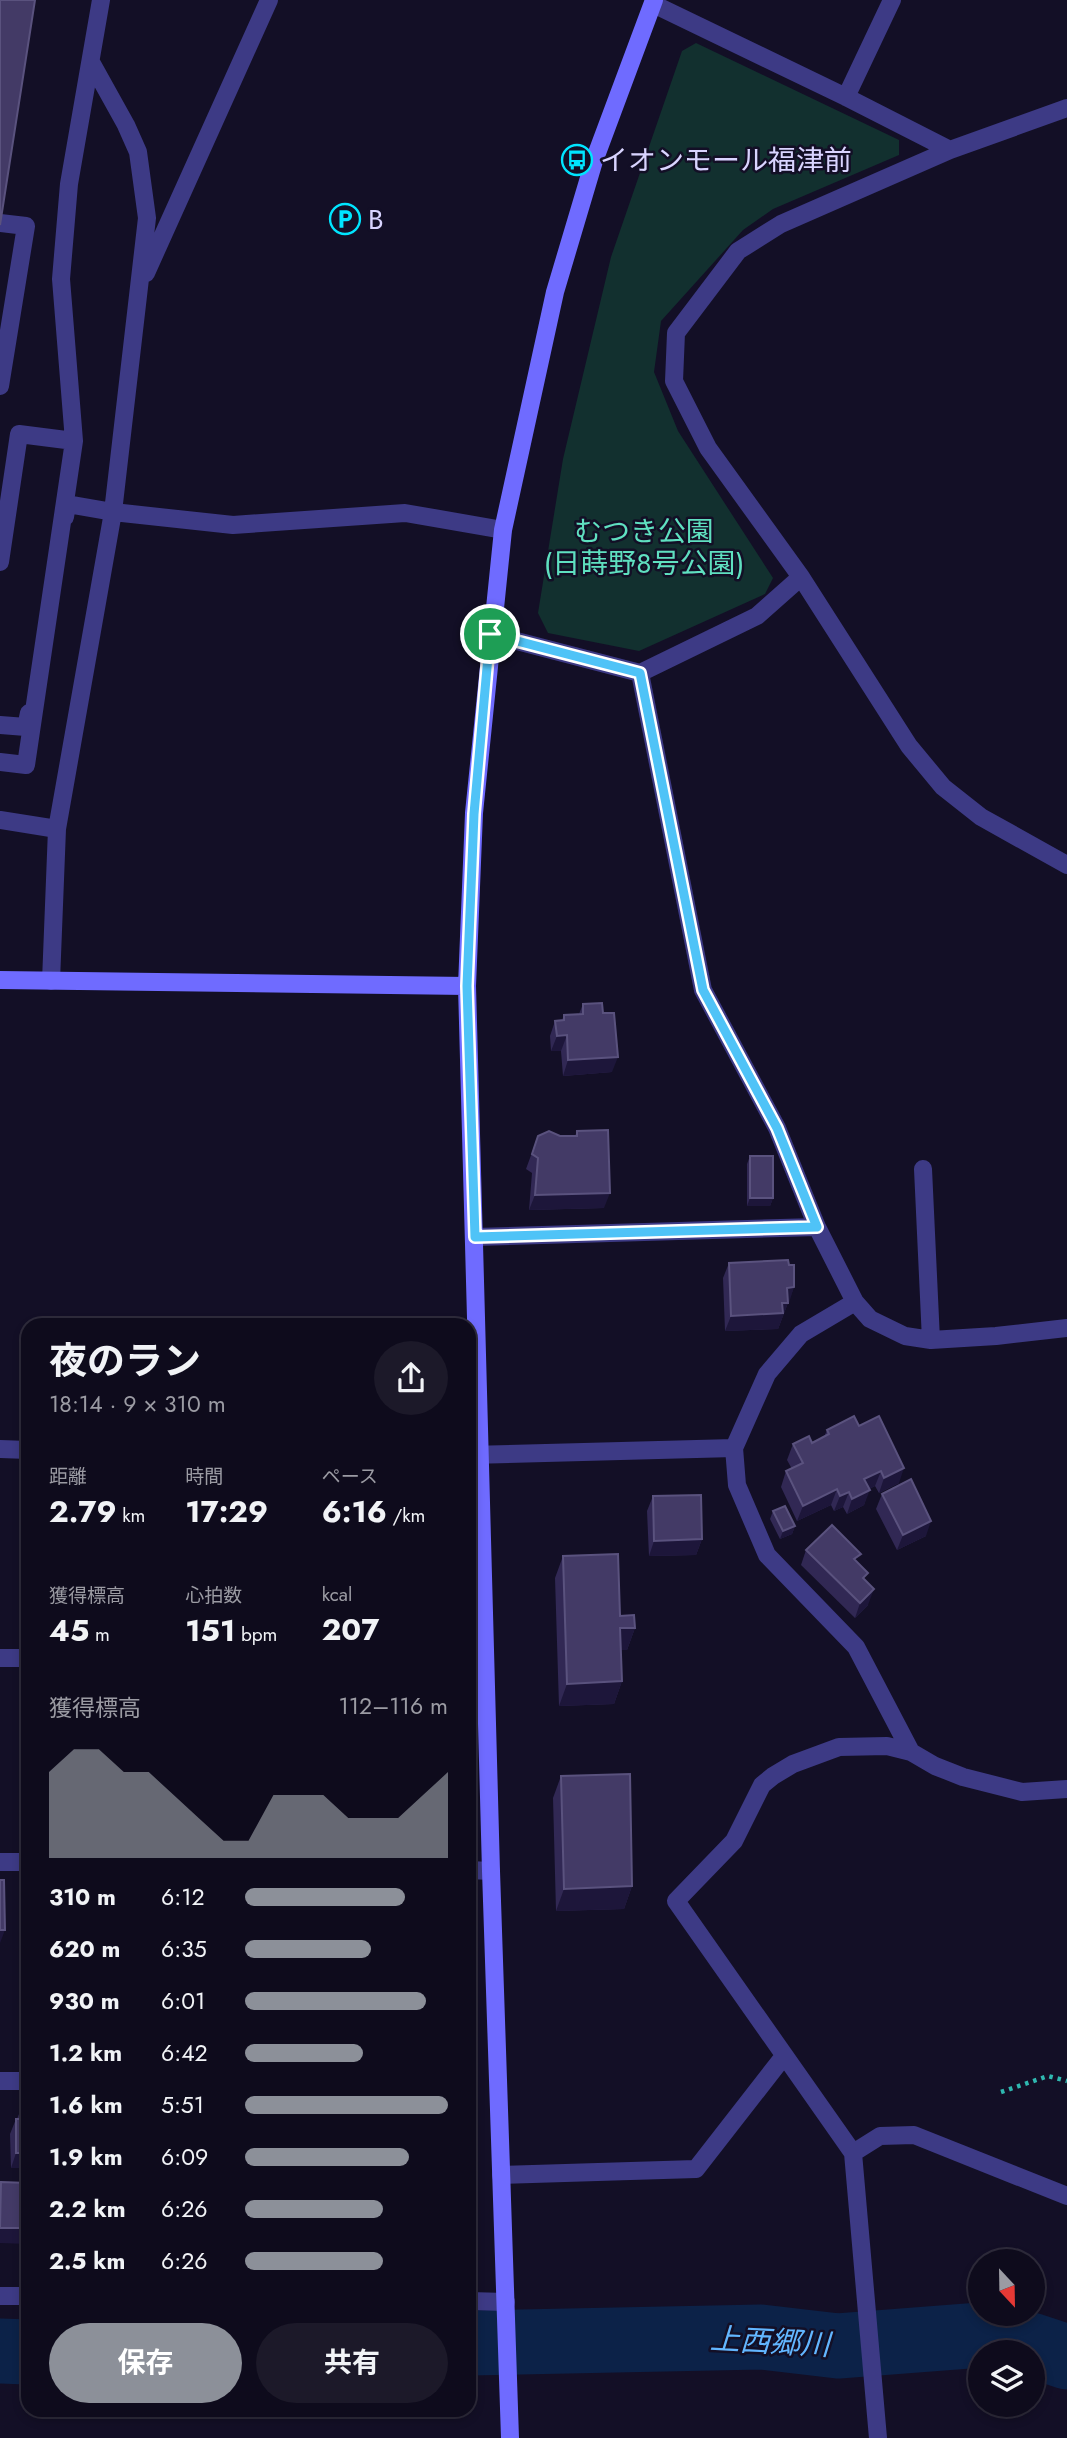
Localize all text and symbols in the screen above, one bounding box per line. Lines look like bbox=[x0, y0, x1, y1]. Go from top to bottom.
place label: イオンモール福津前 bbox=[600, 140, 852, 181]
bus stop icon: イオンモール福津前 bbox=[560, 143, 594, 177]
place label: B bbox=[368, 199, 384, 240]
parking icon: B bbox=[328, 202, 362, 236]
park label: むつき公園 (日蒔野8号公園) bbox=[544, 511, 744, 584]
pin bbox=[460, 604, 520, 664]
icon: arrive bbox=[471, 615, 509, 653]
text: 夜のラン bbox=[49, 1333, 201, 1388]
button: share bbox=[374, 1341, 448, 1415]
text: 18:14 · 9 × 310 m bbox=[49, 1387, 226, 1421]
text: 距離 bbox=[49, 1463, 87, 1490]
text: 時間 bbox=[185, 1463, 223, 1490]
text: ペース bbox=[322, 1463, 378, 1490]
text: 2.79 bbox=[49, 1490, 117, 1533]
text: 17:29 bbox=[185, 1490, 268, 1533]
text: 6:16 bbox=[322, 1490, 387, 1533]
text: km bbox=[117, 1502, 145, 1529]
text: /km bbox=[387, 1502, 425, 1529]
text: kcal bbox=[322, 1581, 352, 1608]
text: 獲得標高 bbox=[49, 1582, 125, 1609]
text: 心拍数 bbox=[185, 1582, 242, 1609]
text: 207 bbox=[322, 1608, 379, 1651]
text: 45 bbox=[49, 1609, 89, 1652]
text: 151 bbox=[185, 1609, 235, 1652]
text: m bbox=[89, 1621, 110, 1648]
text: bpm bbox=[235, 1621, 277, 1648]
text: 112–116 m bbox=[338, 1689, 448, 1723]
text: 獲得標高 bbox=[49, 1691, 141, 1725]
text: 310 m bbox=[49, 1880, 116, 1914]
text: 6:12 bbox=[161, 1880, 205, 1914]
text: 620 m bbox=[49, 1932, 120, 1966]
text: 6:35 bbox=[161, 1932, 207, 1966]
text: 930 m bbox=[49, 1984, 120, 2018]
text: 6:01 bbox=[161, 1984, 205, 2018]
text: 1.2 km bbox=[49, 2036, 122, 2070]
text: 6:42 bbox=[161, 2036, 208, 2070]
text: 1.6 km bbox=[49, 2088, 123, 2122]
text: 5:51 bbox=[161, 2088, 204, 2122]
text: 1.9 km bbox=[49, 2140, 123, 2174]
text: 6:09 bbox=[161, 2140, 208, 2174]
text: 2.2 km bbox=[49, 2192, 126, 2226]
text: 6:26 bbox=[161, 2192, 207, 2226]
text: 2.5 km bbox=[49, 2244, 125, 2278]
text: 6:26 bbox=[161, 2244, 207, 2278]
north arrow bbox=[968, 2249, 1045, 2326]
map controls bbox=[968, 2249, 1045, 2417]
water label: 上西郷川 bbox=[709, 2317, 834, 2366]
button: 保存 bbox=[49, 2323, 242, 2403]
button: 共有 bbox=[256, 2323, 448, 2403]
button: layers bbox=[968, 2340, 1045, 2417]

